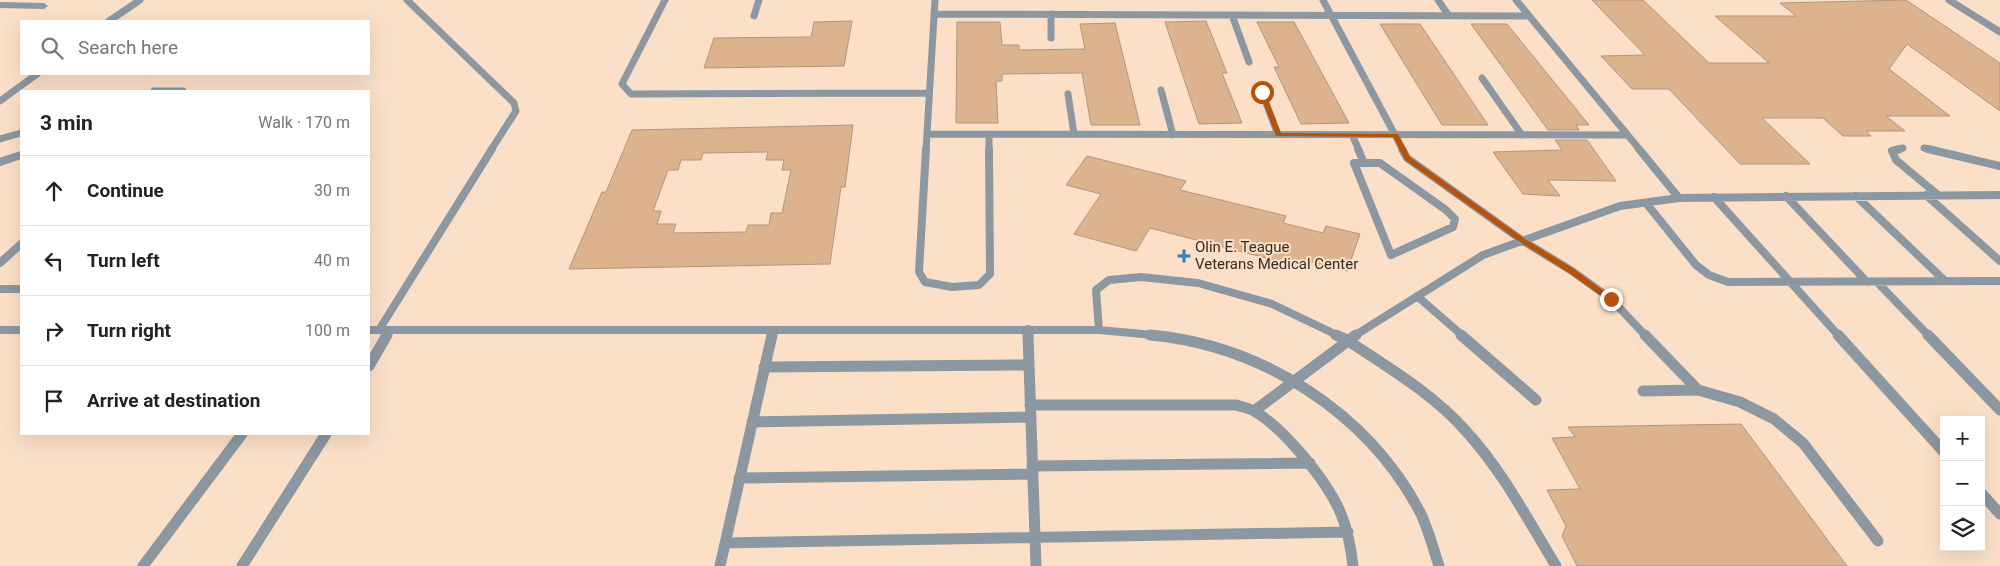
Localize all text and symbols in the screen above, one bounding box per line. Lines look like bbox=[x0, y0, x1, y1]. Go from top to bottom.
search box bbox=[20, 20, 370, 75]
icon: search bbox=[38, 34, 66, 62]
text: Search here bbox=[78, 36, 178, 59]
route start bbox=[1251, 81, 1274, 104]
text: 3 min bbox=[40, 111, 93, 135]
text: Walk · 170 m bbox=[258, 113, 350, 132]
icon: ahead bbox=[40, 177, 68, 205]
text: Continue bbox=[87, 179, 164, 202]
text: 30 m bbox=[314, 181, 350, 200]
place label: Olin E. Teague Veterans Medical Center bbox=[1195, 238, 1358, 273]
icon: left bbox=[40, 247, 68, 275]
text: Turn left bbox=[87, 249, 160, 272]
marker: Olin E. Teague Veterans Medical Center bbox=[1177, 249, 1191, 263]
text: 40 m bbox=[314, 251, 350, 270]
route end bbox=[1600, 288, 1623, 311]
icon: right bbox=[40, 317, 68, 345]
text: Turn right bbox=[87, 319, 171, 342]
text: 100 m bbox=[305, 321, 350, 340]
icon: arrive bbox=[40, 387, 68, 415]
text: Arrive at destination bbox=[87, 389, 260, 412]
map controls bbox=[1940, 416, 1985, 551]
button: + bbox=[1940, 416, 1985, 461]
button: − bbox=[1940, 461, 1985, 506]
button: layers bbox=[1940, 506, 1985, 551]

